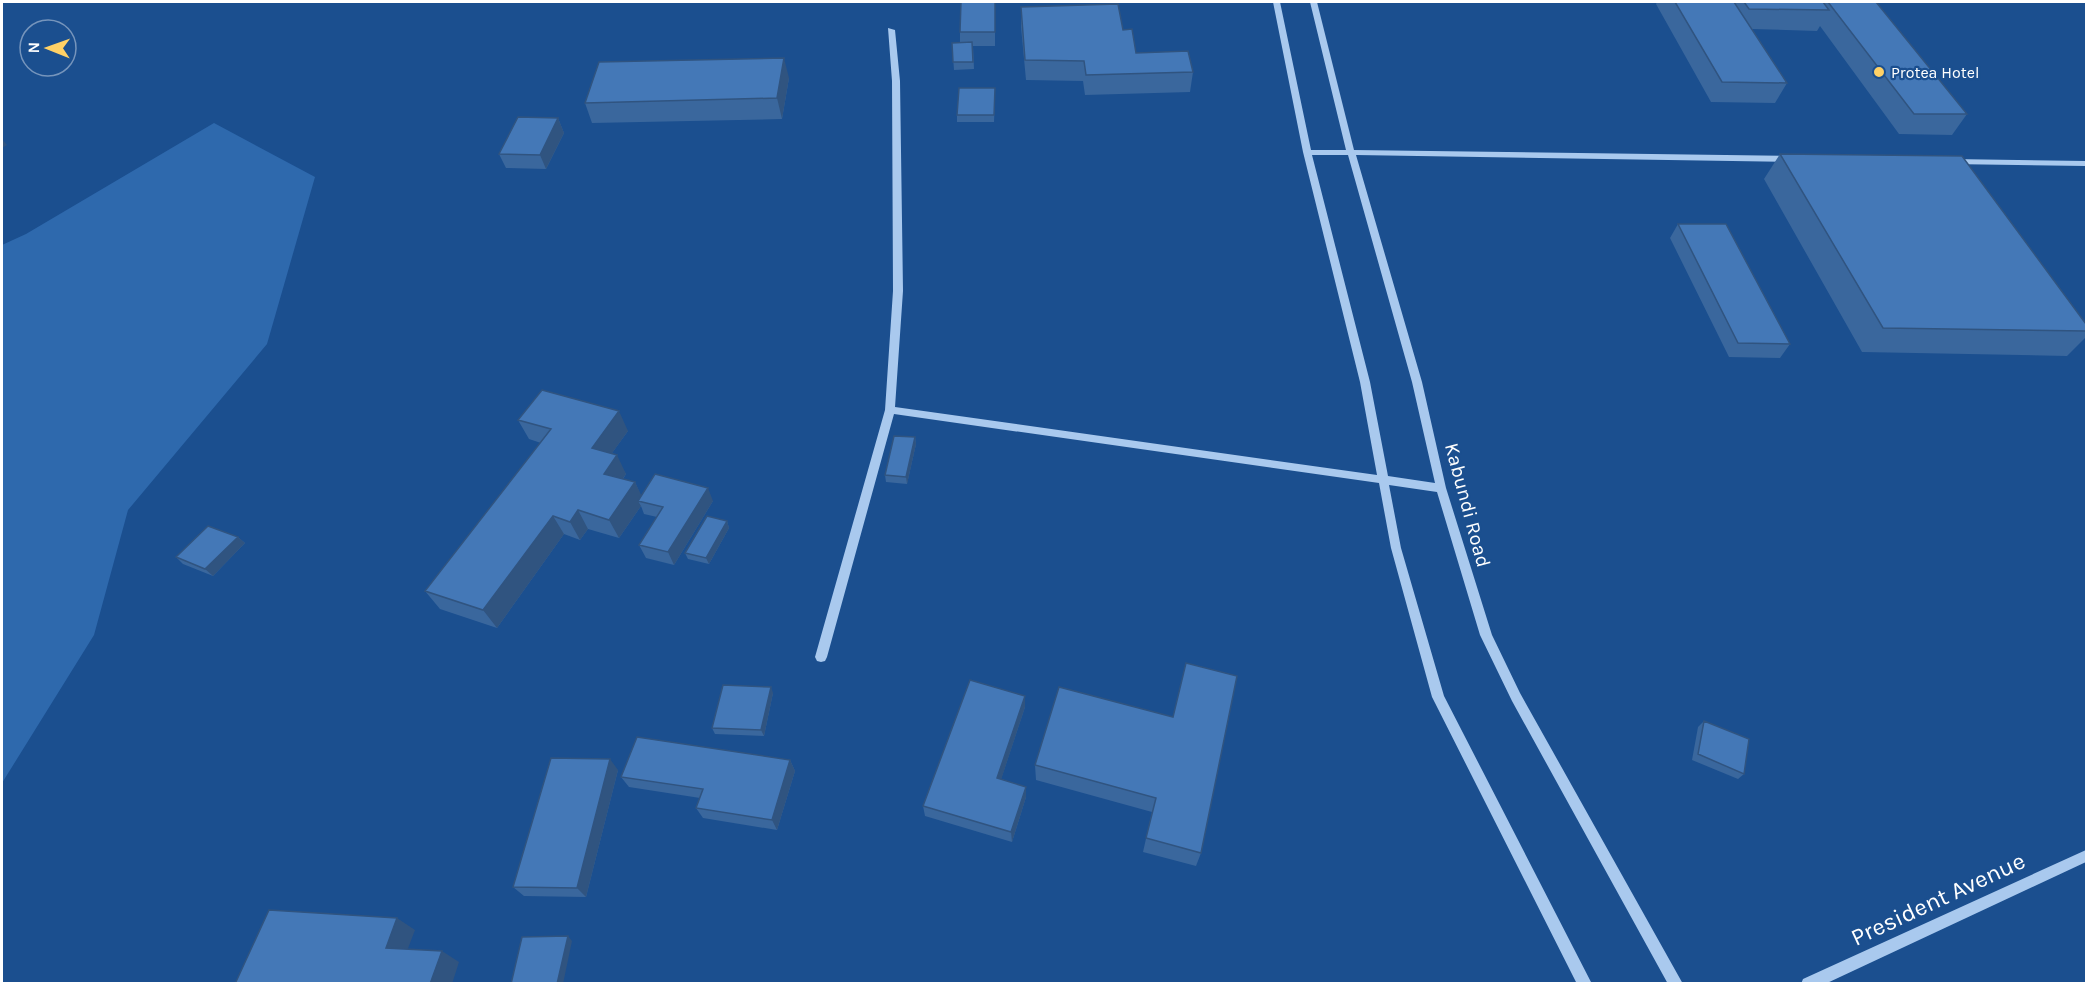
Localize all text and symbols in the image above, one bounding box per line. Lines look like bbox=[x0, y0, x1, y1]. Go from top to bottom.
north arrow bbox=[18, 18, 78, 78]
text: N bbox=[24, 42, 43, 54]
place label: Protea Hotel bbox=[1891, 63, 1979, 82]
marker: Protea Hotel bbox=[1872, 65, 1886, 79]
street label: Kabundi Road bbox=[1440, 440, 1495, 570]
street label: President Avenue bbox=[1847, 846, 2029, 952]

